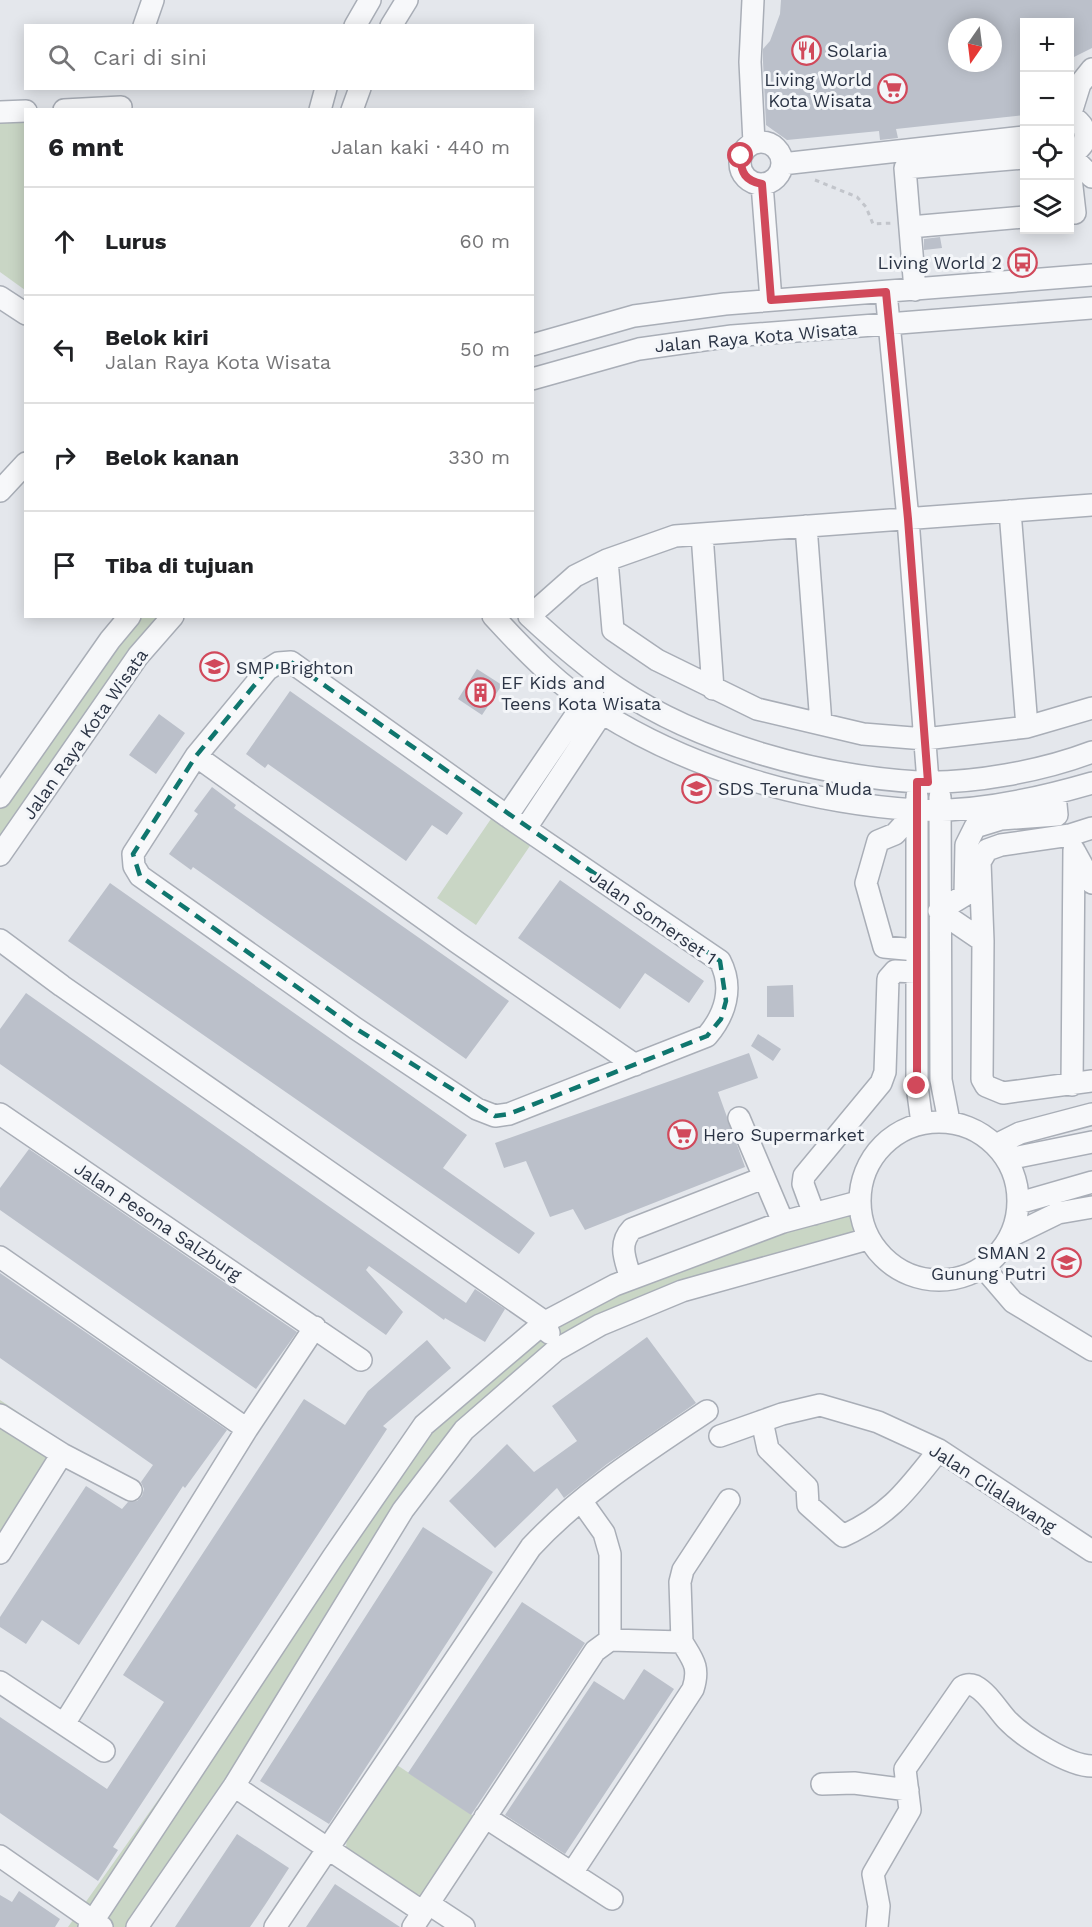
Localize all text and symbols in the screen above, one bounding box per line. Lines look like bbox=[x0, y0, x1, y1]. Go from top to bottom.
north arrow bbox=[948, 18, 1002, 72]
map controls bbox=[1020, 18, 1074, 234]
button: + bbox=[1020, 18, 1074, 72]
search box bbox=[24, 24, 534, 90]
restaurant icon: Solaria bbox=[790, 34, 822, 66]
place label: Solaria bbox=[827, 40, 887, 61]
icon: search bbox=[45, 41, 78, 74]
text: Cari di sini bbox=[93, 45, 207, 70]
place label: Living World Kota Wisata bbox=[764, 69, 872, 111]
button: − bbox=[1020, 72, 1074, 126]
supermarket icon: Living World Kota Wisata bbox=[877, 73, 909, 105]
button: locate bbox=[1020, 126, 1074, 180]
text: 6 mnt bbox=[48, 132, 123, 162]
text: Jalan kaki · 440 m bbox=[331, 135, 510, 159]
route start bbox=[727, 142, 753, 168]
button: layers bbox=[1020, 180, 1074, 234]
icon: ahead bbox=[48, 225, 81, 258]
text: Lurus bbox=[105, 229, 167, 254]
text: 60 m bbox=[460, 229, 510, 253]
bus stop icon: Living World 2 bbox=[1007, 246, 1039, 278]
place label: Living World 2 bbox=[878, 252, 1002, 273]
street label: Jalan Raya Kota Wisata bbox=[654, 318, 858, 356]
text: Belok kiri bbox=[105, 325, 209, 350]
icon: left bbox=[48, 333, 81, 366]
text: 50 m bbox=[460, 337, 510, 361]
text: Jalan Raya Kota Wisata bbox=[105, 350, 331, 374]
icon: right bbox=[48, 441, 81, 474]
text: Belok kanan bbox=[105, 445, 239, 470]
text: 330 m bbox=[448, 445, 510, 469]
icon: arrive bbox=[48, 549, 81, 582]
text: Tiba di tujuan bbox=[105, 553, 254, 578]
street label: Jalan Raya Kota Wisata bbox=[18, 645, 152, 823]
school or university icon: SMP Brighton bbox=[199, 651, 231, 683]
place label: SMP Brighton bbox=[236, 657, 354, 678]
place label: EF Kids and Teens Kota Wisata bbox=[501, 672, 661, 714]
building icon: EF Kids and Teens Kota Wisata bbox=[464, 676, 496, 708]
school or university icon: SDS Teruna Muda bbox=[681, 772, 713, 804]
place label: SDS Teruna Muda bbox=[718, 778, 872, 799]
street label: Jalan Somerset 1 bbox=[586, 865, 720, 969]
route end bbox=[903, 1072, 929, 1098]
supermarket icon: Hero Supermarket bbox=[666, 1118, 698, 1150]
place label: Hero Supermarket bbox=[703, 1124, 865, 1145]
street label: Jalan Pesona Salzburg bbox=[70, 1157, 246, 1285]
place label: SMAN 2 Gunung Putri bbox=[931, 1242, 1046, 1284]
school or university icon: SMAN 2 Gunung Putri bbox=[1051, 1246, 1083, 1278]
street label: Jalan Cilalawang bbox=[926, 1439, 1061, 1537]

